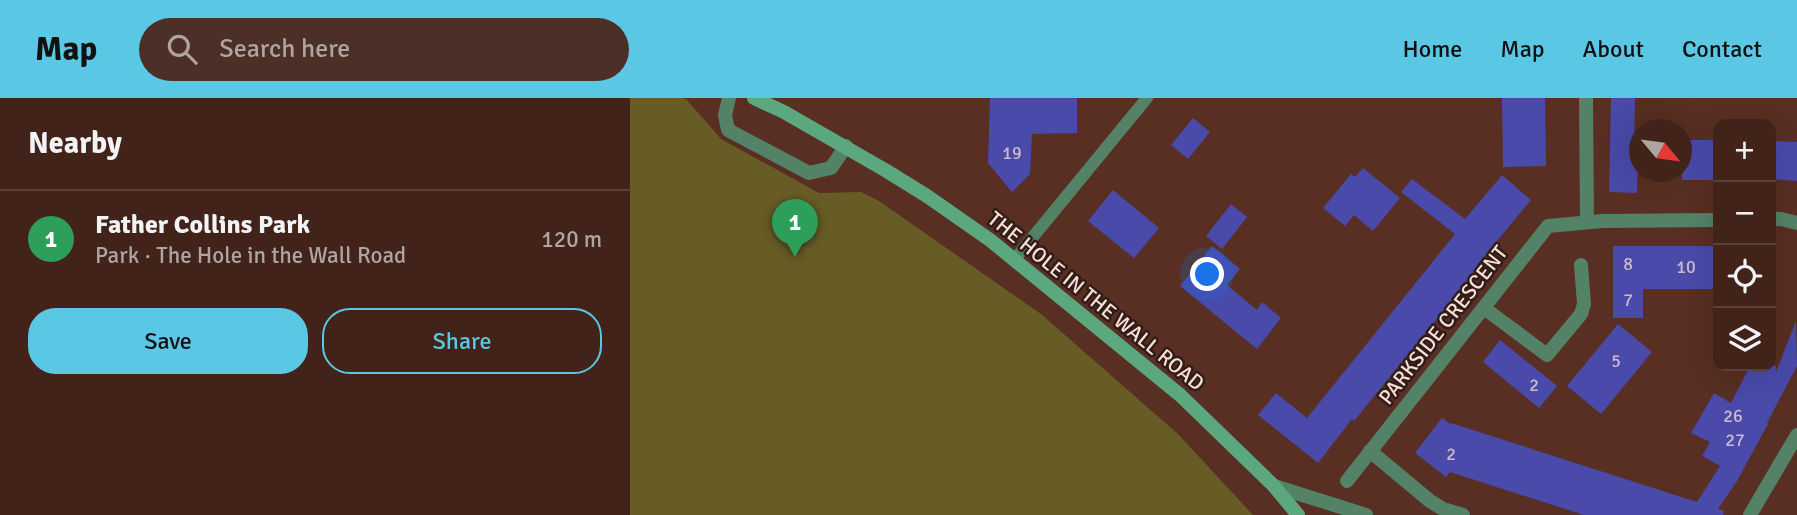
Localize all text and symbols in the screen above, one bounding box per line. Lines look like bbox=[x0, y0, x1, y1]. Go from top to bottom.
search box bbox=[139, 18, 629, 81]
text: Map bbox=[35, 29, 97, 70]
icon: search bbox=[163, 30, 201, 68]
text: Search here bbox=[219, 33, 350, 65]
text: Home bbox=[1402, 34, 1462, 64]
text: Map bbox=[1500, 34, 1545, 64]
text: About bbox=[1583, 34, 1644, 64]
text: Contact bbox=[1682, 34, 1762, 64]
north arrow bbox=[1629, 119, 1692, 182]
map controls bbox=[1713, 119, 1776, 371]
button: + bbox=[1713, 119, 1776, 182]
text: Nearby bbox=[28, 125, 122, 162]
house number: 19 bbox=[1002, 142, 1022, 164]
button: − bbox=[1713, 182, 1776, 245]
pin: 1 bbox=[772, 199, 818, 257]
street label: THE HOLE IN THE WALL ROAD bbox=[983, 206, 1209, 396]
text: Father Collins Park bbox=[95, 209, 310, 241]
text: 1 bbox=[45, 225, 57, 254]
text: 120 m bbox=[541, 225, 602, 254]
street label: PARKSIDE CRESCENT bbox=[1373, 240, 1514, 410]
text: Park · The Hole in the Wall Road bbox=[95, 241, 406, 270]
button: locate bbox=[1713, 245, 1776, 308]
house number: 8 bbox=[1623, 253, 1633, 275]
house number: 10 bbox=[1676, 256, 1696, 278]
your location bbox=[1190, 257, 1224, 291]
house number: 7 bbox=[1623, 289, 1633, 311]
button: Save bbox=[28, 308, 308, 374]
button: Share bbox=[322, 308, 602, 374]
button: layers bbox=[1713, 308, 1776, 371]
house number: 5 bbox=[1611, 350, 1621, 372]
house number: 2 bbox=[1529, 374, 1539, 396]
house number: 26 bbox=[1723, 405, 1743, 427]
house number: 27 bbox=[1725, 429, 1745, 451]
house number: 2 bbox=[1446, 443, 1456, 465]

